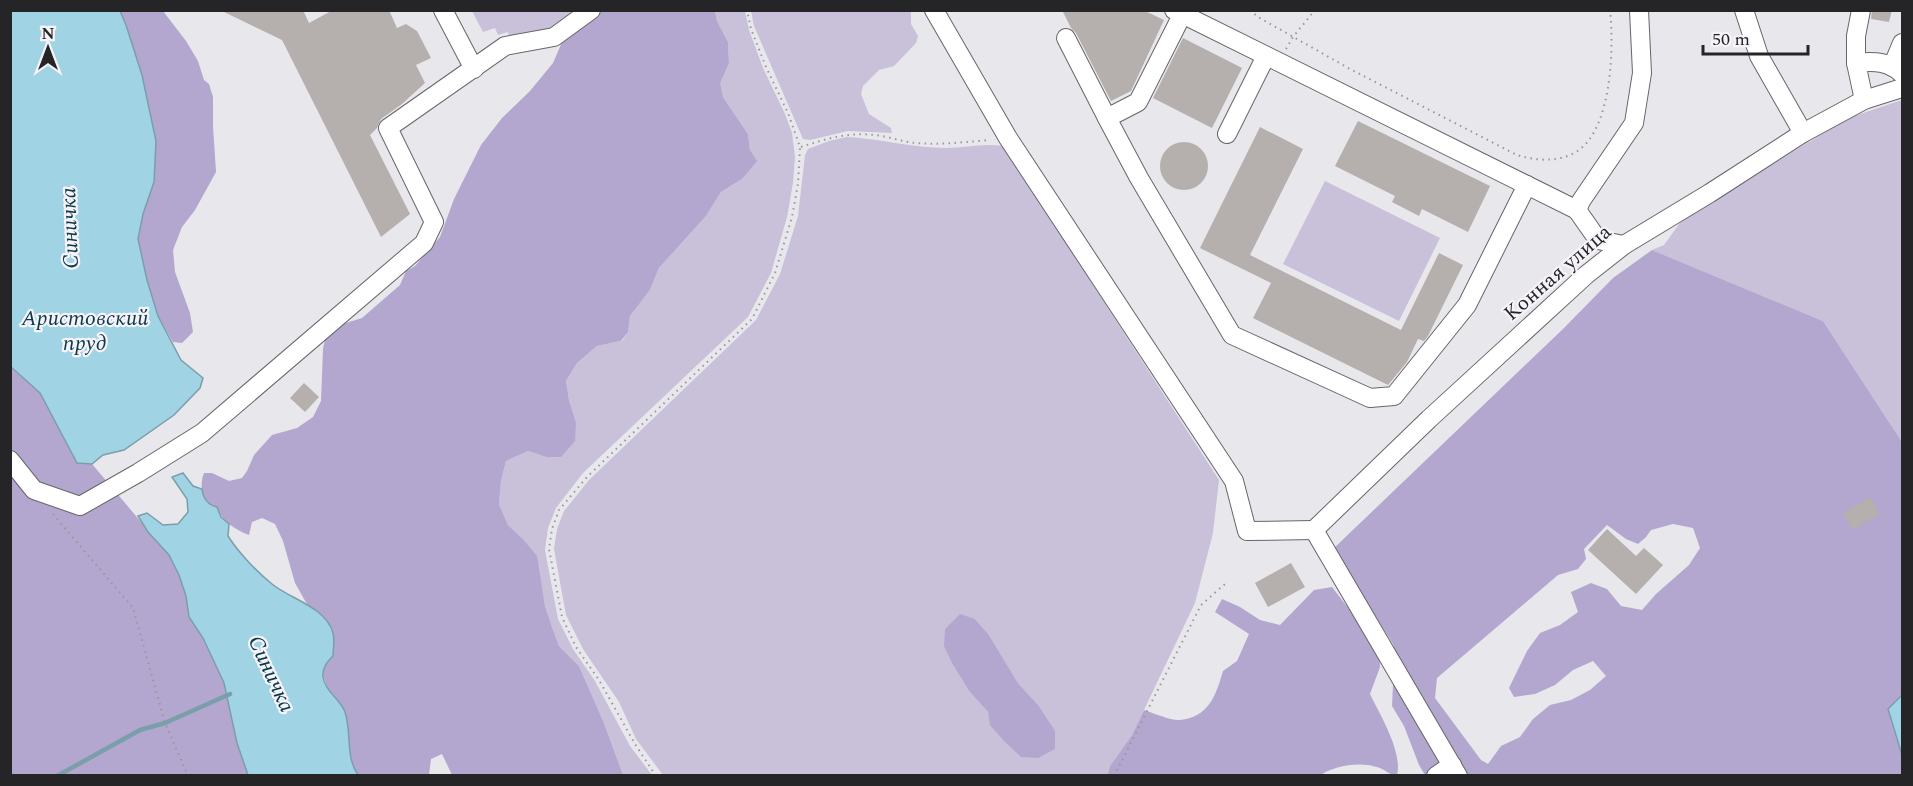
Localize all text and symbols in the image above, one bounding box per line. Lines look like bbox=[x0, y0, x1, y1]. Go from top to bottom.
north arrow bbox=[18, 18, 78, 78]
scale bar bbox=[1703, 18, 1808, 56]
text: N bbox=[41, 22, 55, 46]
text: 50 m bbox=[1712, 26, 1750, 53]
water label: Синичка bbox=[52, 187, 88, 269]
street label: Конная улица bbox=[1497, 216, 1620, 329]
water label: Аристовский пруд bbox=[21, 302, 149, 360]
water label: Синичка bbox=[239, 630, 303, 718]

